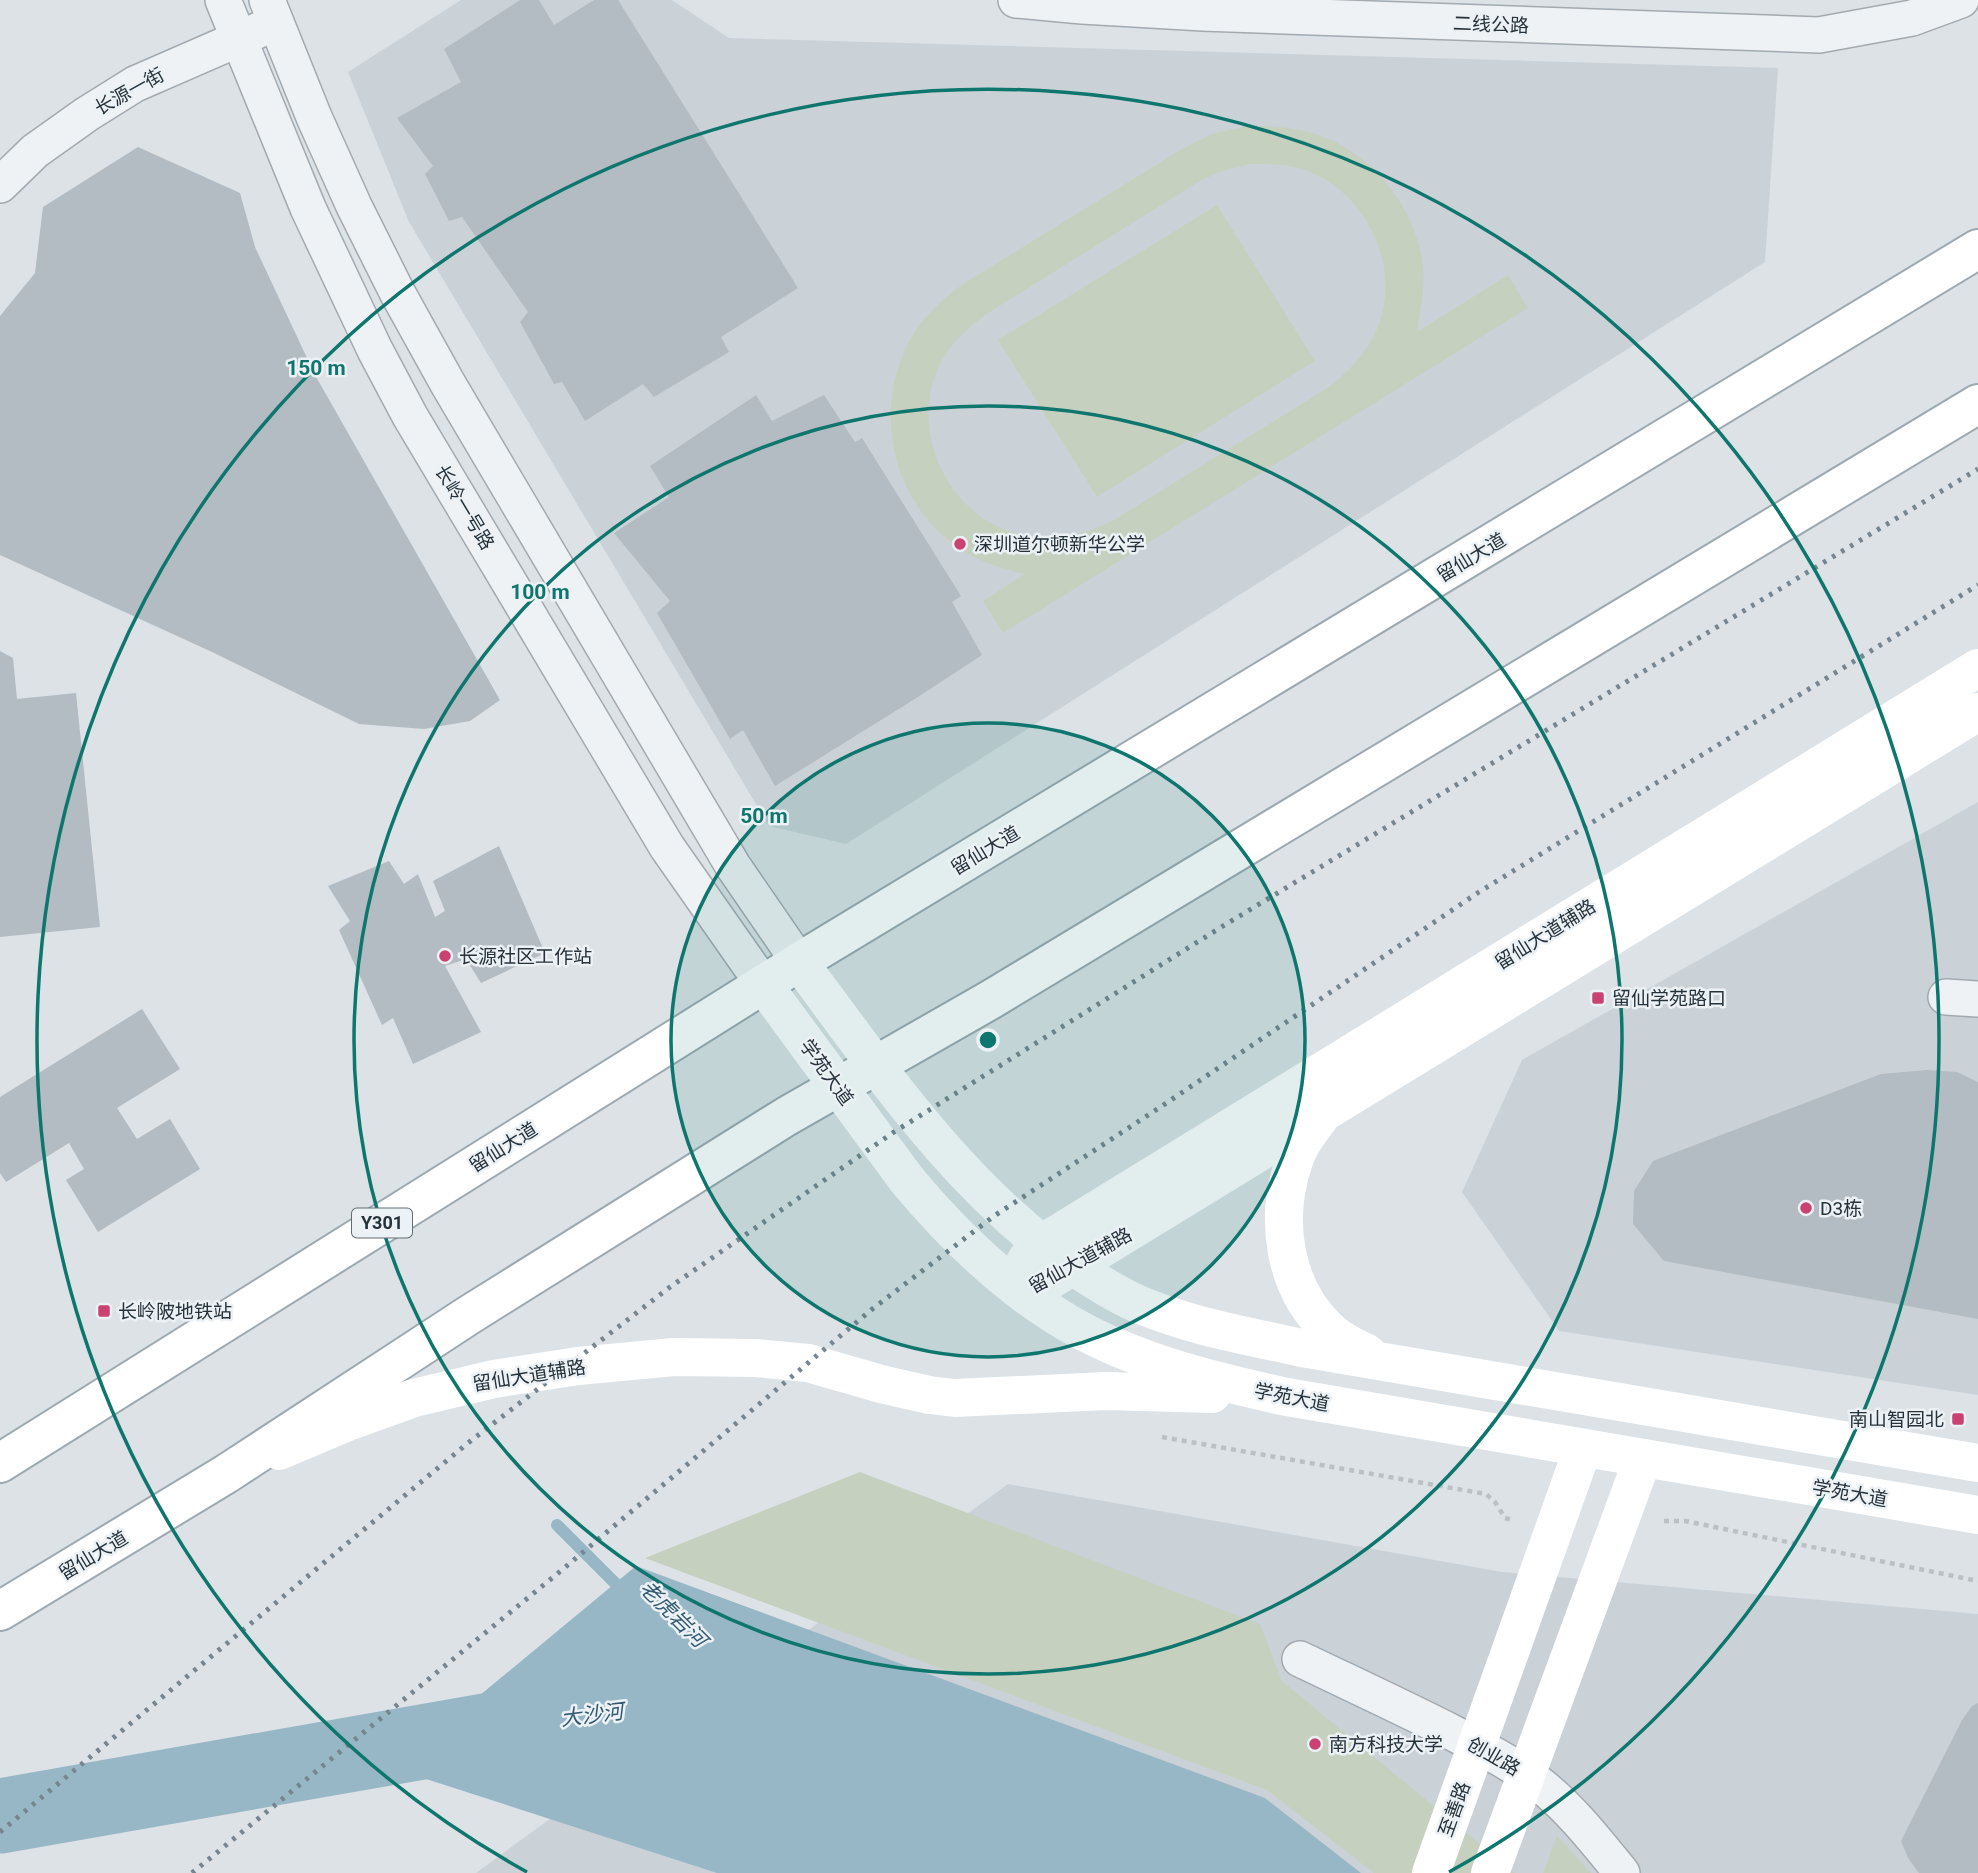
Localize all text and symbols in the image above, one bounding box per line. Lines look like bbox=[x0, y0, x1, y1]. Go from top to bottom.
street label: 二线公路 bbox=[1453, 12, 1529, 37]
street label: 长源一街 bbox=[90, 63, 168, 120]
text: 150 m bbox=[286, 356, 346, 380]
street label: 长岭一号路 bbox=[430, 461, 499, 554]
street label: 留仙大道 bbox=[1433, 528, 1510, 587]
place label: 深圳道尔顿新华公学 bbox=[974, 533, 1145, 556]
marker: 深圳道尔顿新华公学 bbox=[952, 536, 968, 552]
text: 100 m bbox=[510, 580, 570, 604]
text: 50 m bbox=[740, 804, 788, 828]
street label: 留仙大道 bbox=[947, 821, 1024, 880]
street label: 留仙大道辅路 bbox=[1491, 894, 1600, 974]
place label: 长源社区工作站 bbox=[459, 945, 592, 968]
marker: 长源社区工作站 bbox=[437, 948, 453, 964]
place label: 留仙学苑路口 bbox=[1612, 987, 1726, 1010]
marker: 留仙学苑路口 bbox=[1590, 990, 1606, 1006]
centre of rings bbox=[976, 1028, 1000, 1052]
street label: 学苑大道 bbox=[795, 1035, 858, 1110]
street label: 留仙大道 bbox=[465, 1118, 542, 1177]
place label: D3栋 bbox=[1820, 1197, 1862, 1220]
marker: D3栋 bbox=[1798, 1200, 1814, 1216]
road number: Y301 bbox=[352, 1208, 412, 1238]
street label: 留仙大道辅路 bbox=[1025, 1223, 1136, 1298]
place label: 长岭陂地铁站 bbox=[118, 1300, 232, 1323]
marker: 长岭陂地铁站 bbox=[96, 1303, 112, 1319]
street label: 留仙大道辅路 bbox=[471, 1355, 587, 1396]
street label: 学苑大道 bbox=[1252, 1379, 1331, 1416]
place label: 南山智园北 bbox=[1849, 1408, 1944, 1431]
marker: 南山智园北 bbox=[1950, 1411, 1966, 1427]
street label: 学苑大道 bbox=[1810, 1476, 1889, 1511]
street label: 留仙大道 bbox=[55, 1526, 132, 1585]
water label: 老虎岩河 bbox=[635, 1576, 714, 1655]
water label: 大沙河 bbox=[559, 1699, 629, 1731]
street label: 创业路 bbox=[1463, 1732, 1524, 1781]
place label: 南方科技大学 bbox=[1329, 1733, 1443, 1756]
marker: 南方科技大学 bbox=[1307, 1736, 1323, 1752]
street label: 至善路 bbox=[1434, 1778, 1475, 1840]

